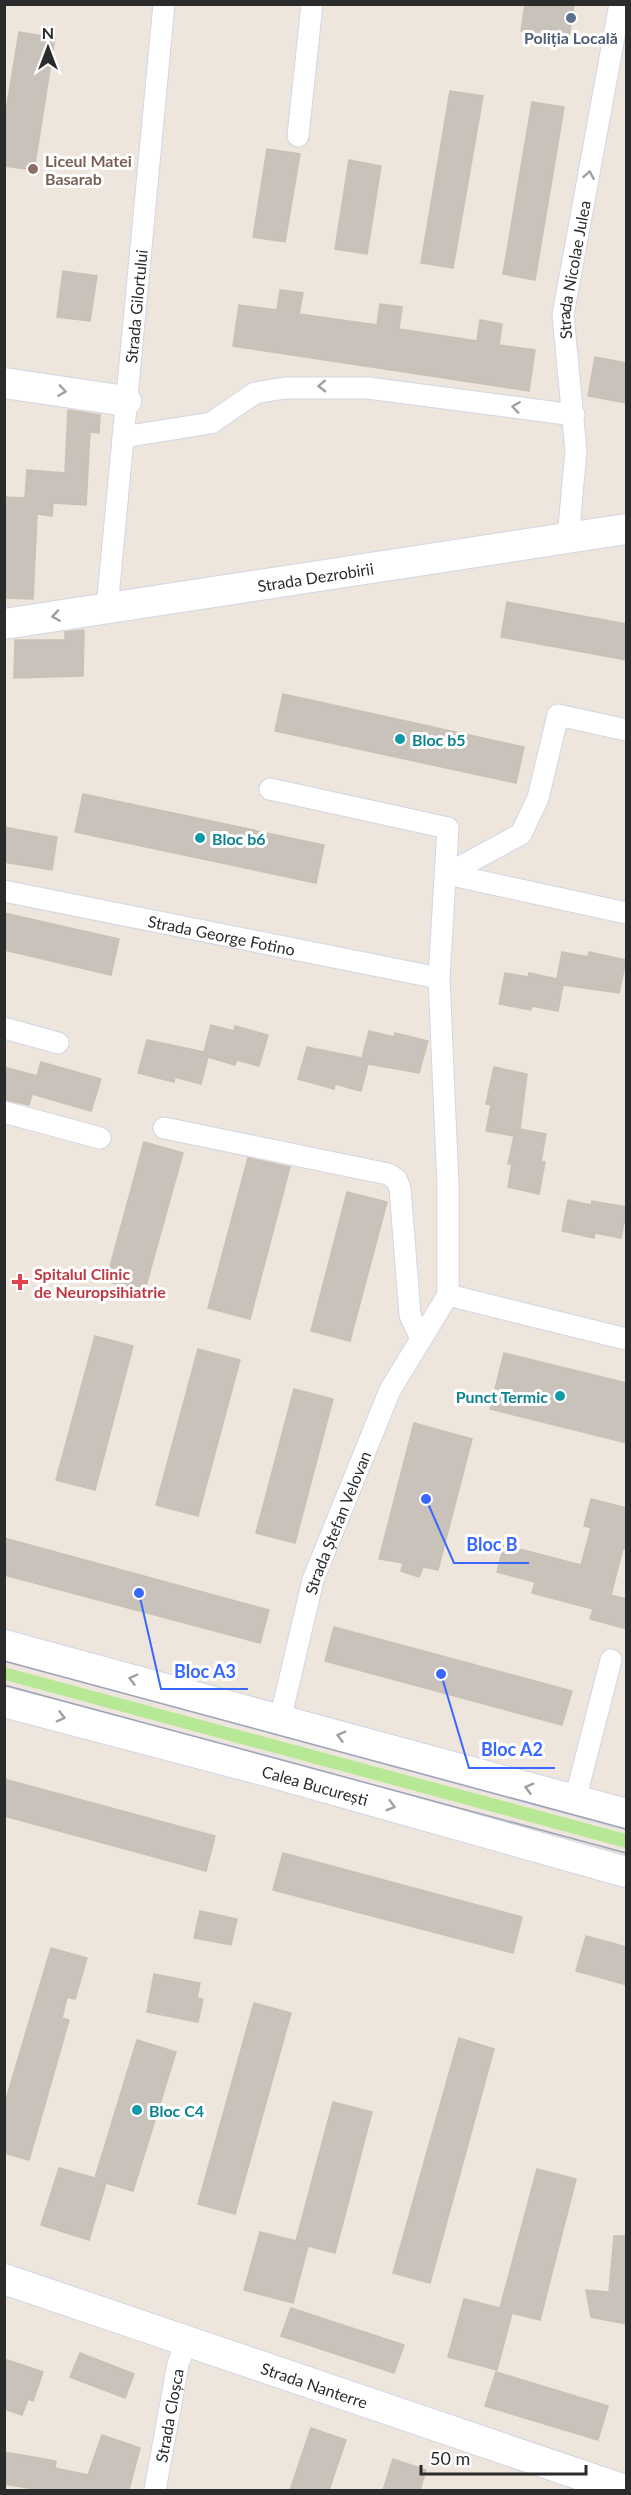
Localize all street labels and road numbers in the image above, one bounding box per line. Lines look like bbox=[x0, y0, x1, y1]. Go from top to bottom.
street label: Strada Nicolae Julea bbox=[553, 199, 593, 340]
street label: Strada Gilortului bbox=[121, 249, 150, 364]
street label: Strada Dezrobirii bbox=[256, 558, 375, 595]
street label: Strada George Fotino bbox=[147, 911, 297, 959]
street label: Strada Ștefan Velovan bbox=[300, 1448, 374, 1596]
street label: Calea București bbox=[260, 1761, 370, 1809]
street label: Strada Nanterre bbox=[259, 2358, 370, 2411]
street label: Strada Cloșca bbox=[151, 2367, 187, 2464]

